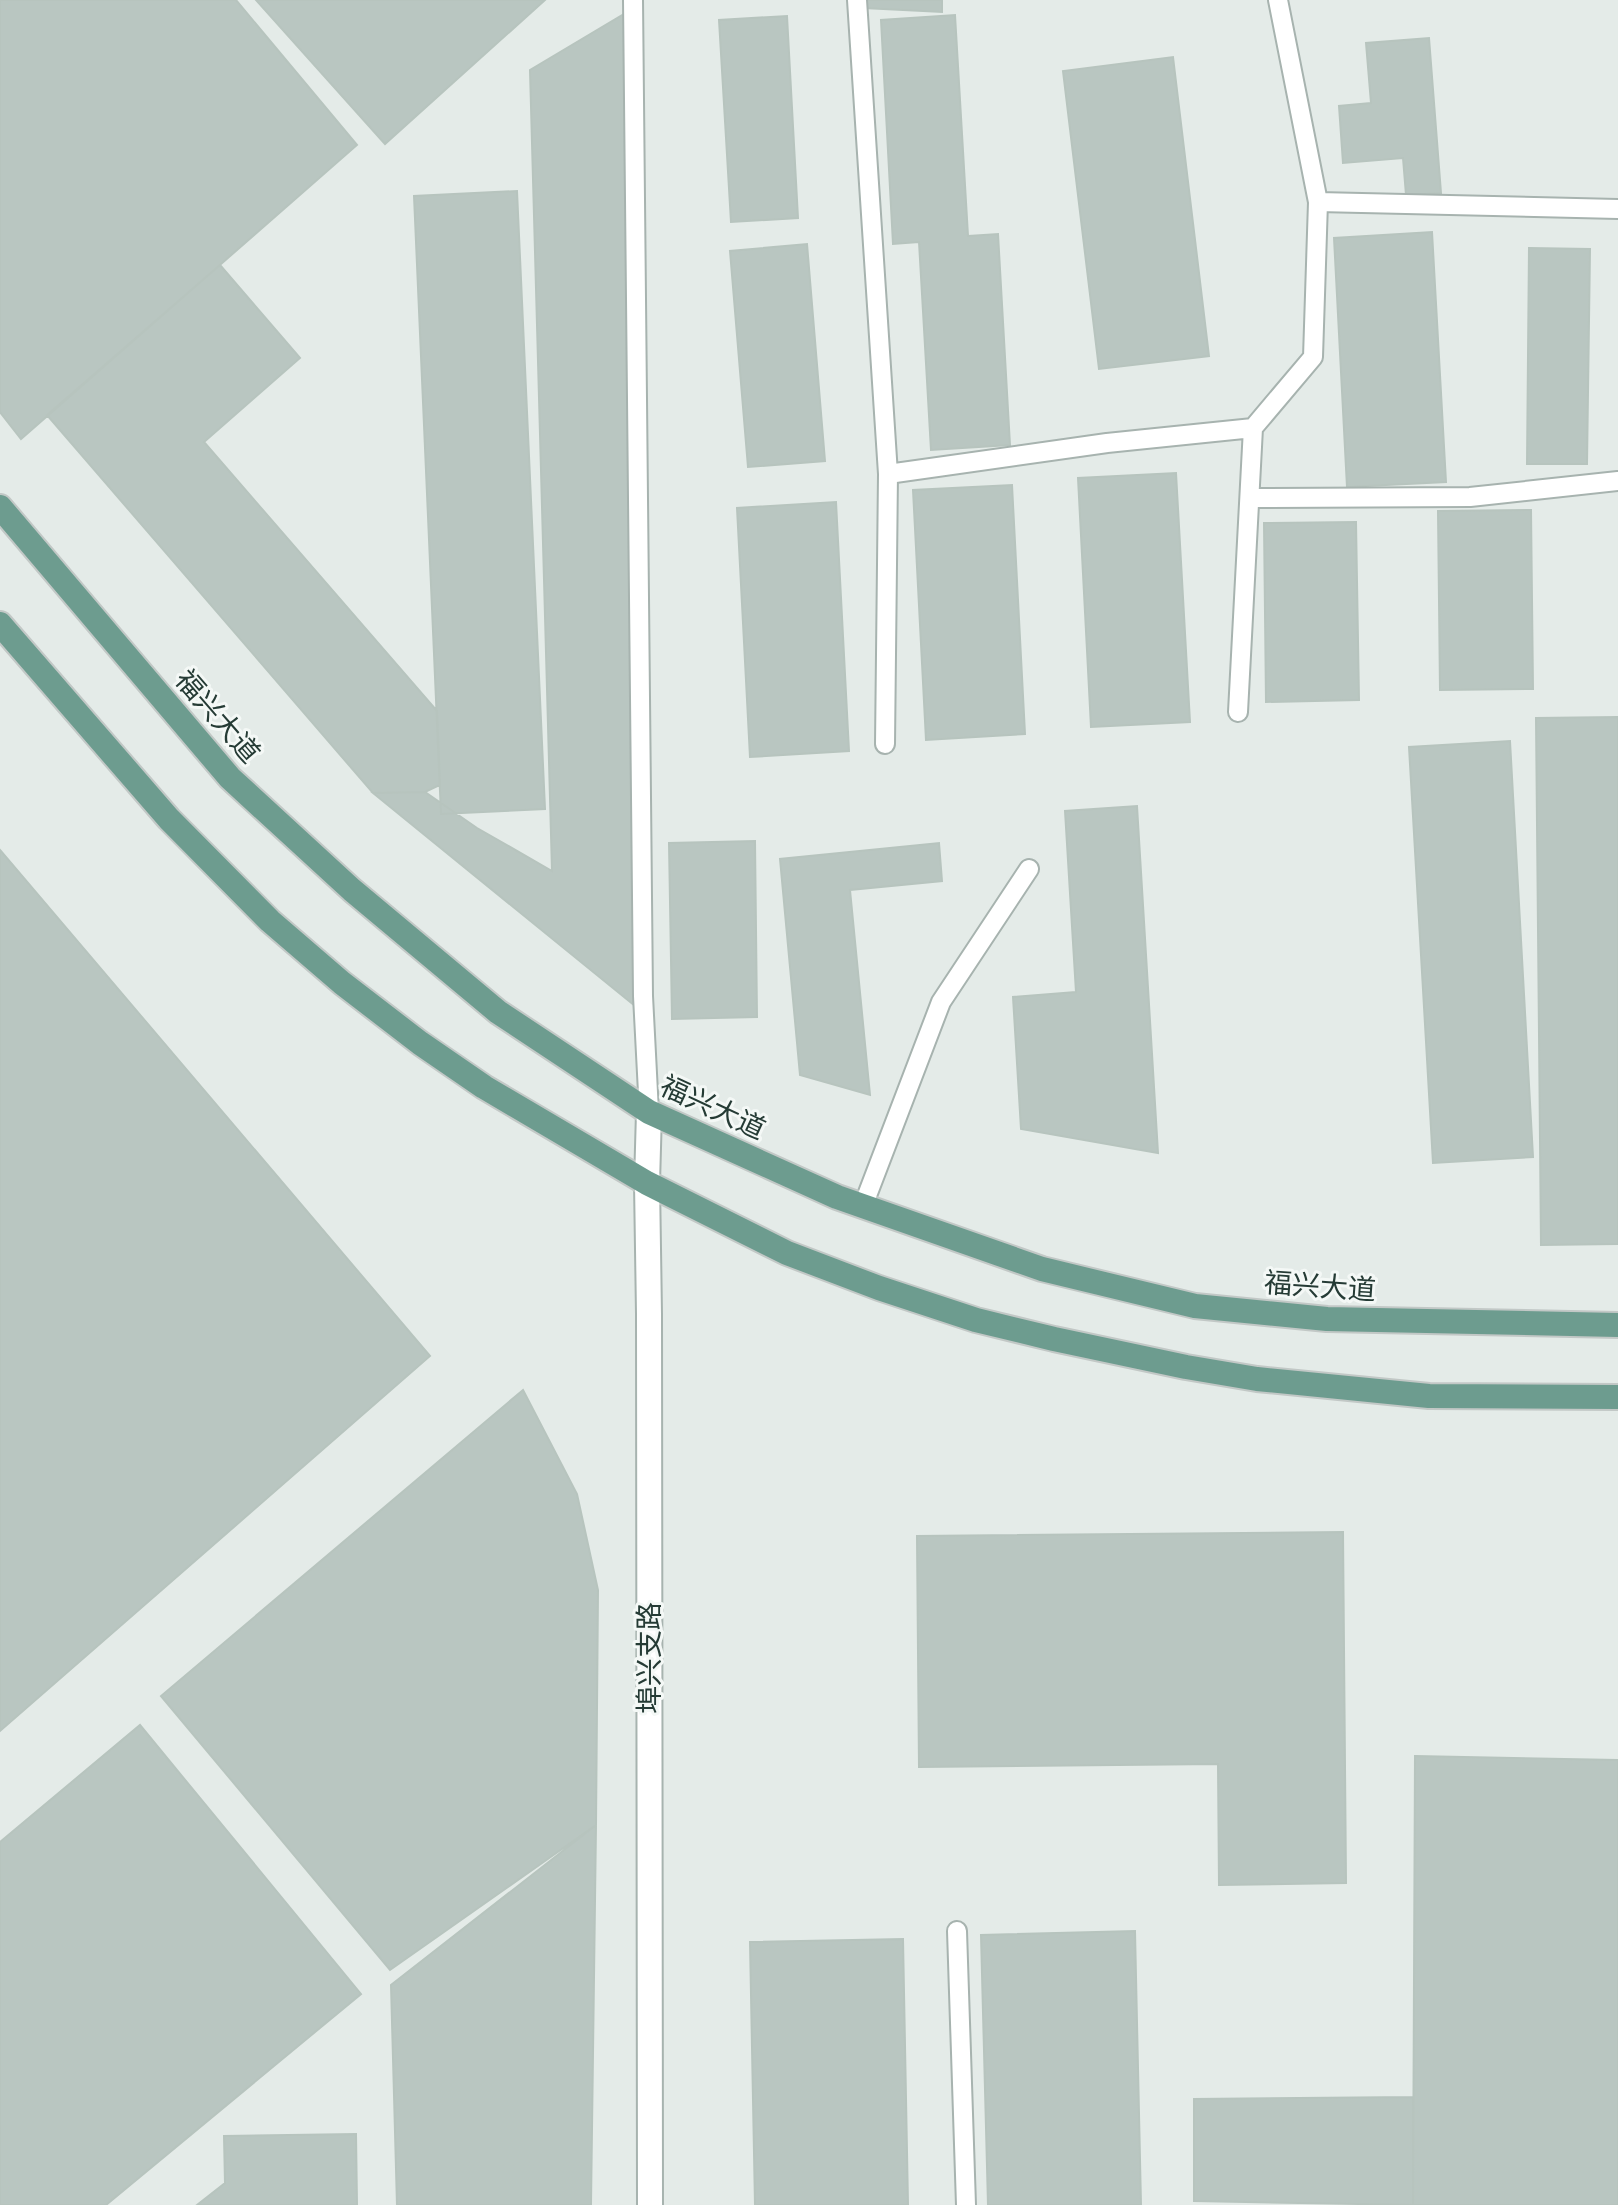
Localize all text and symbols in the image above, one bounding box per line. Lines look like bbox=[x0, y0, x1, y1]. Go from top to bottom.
street label: 福兴大道 bbox=[169, 663, 268, 769]
street label: 福兴大道 bbox=[655, 1068, 771, 1145]
street label: 福兴大道 bbox=[1263, 1265, 1377, 1306]
street label: 埠兴支路 bbox=[632, 1602, 665, 1714]

